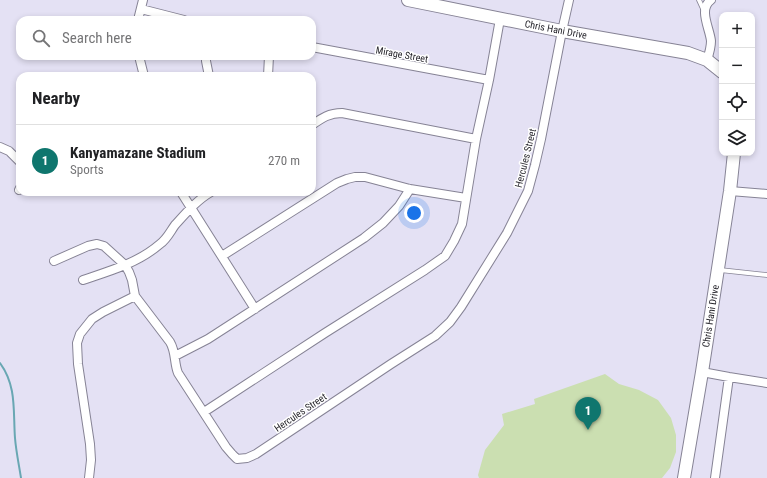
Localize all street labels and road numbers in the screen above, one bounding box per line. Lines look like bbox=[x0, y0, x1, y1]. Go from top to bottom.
street label: Chris Hani Drive bbox=[524, 18, 588, 41]
street label: Mirage Street bbox=[375, 44, 429, 65]
street label: Hercules Street bbox=[513, 127, 538, 189]
street label: Chris Hani Drive bbox=[700, 284, 721, 348]
street label: Hercules Street bbox=[272, 391, 328, 434]

